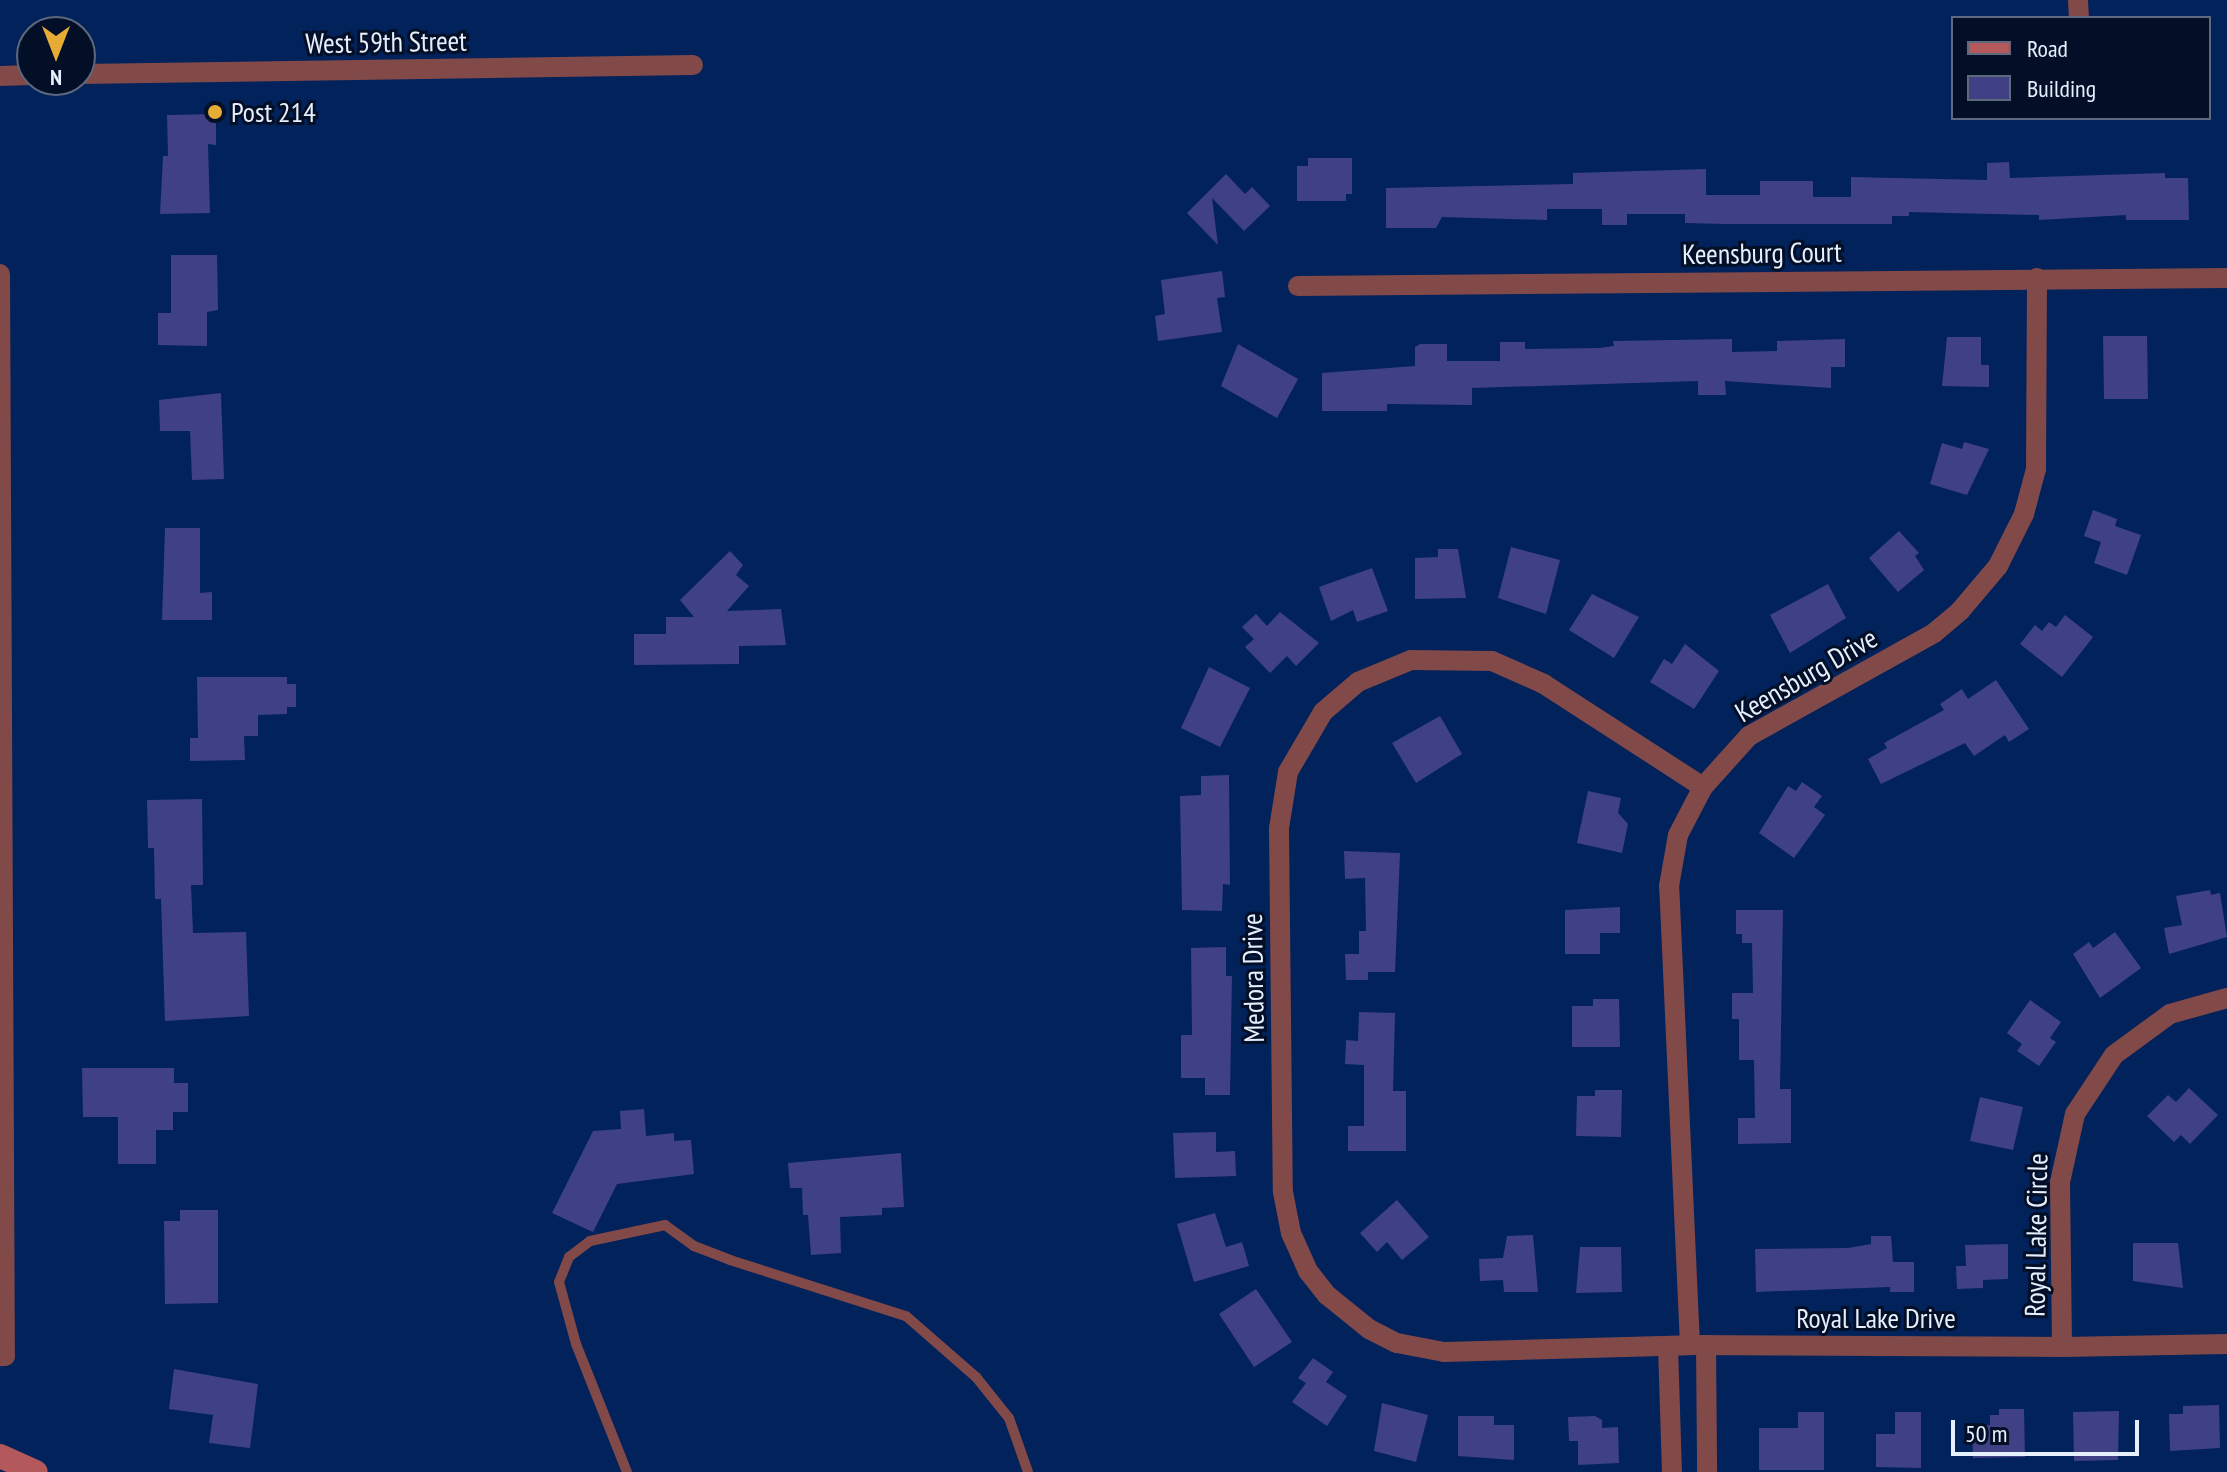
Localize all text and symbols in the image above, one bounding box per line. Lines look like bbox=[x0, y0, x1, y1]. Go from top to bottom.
north arrow bbox=[16, 16, 96, 96]
legend bbox=[1951, 16, 2211, 120]
street label: West 59th Street bbox=[305, 24, 467, 60]
text: Road bbox=[2027, 33, 2068, 64]
text: N bbox=[50, 64, 62, 92]
text: Building bbox=[2027, 73, 2096, 104]
place label: Post 214 bbox=[231, 95, 316, 129]
marker: Post 214 bbox=[206, 103, 224, 121]
street label: Keensburg Court bbox=[1682, 235, 1842, 271]
street label: Keensburg Drive bbox=[1729, 621, 1883, 729]
street label: Medora Drive bbox=[1235, 913, 1271, 1043]
street label: Royal Lake Circle bbox=[2018, 1153, 2054, 1317]
street label: Royal Lake Drive bbox=[1796, 1301, 1956, 1335]
scale bar bbox=[1955, 1404, 2143, 1454]
text: 50 m bbox=[1965, 1418, 2007, 1449]

